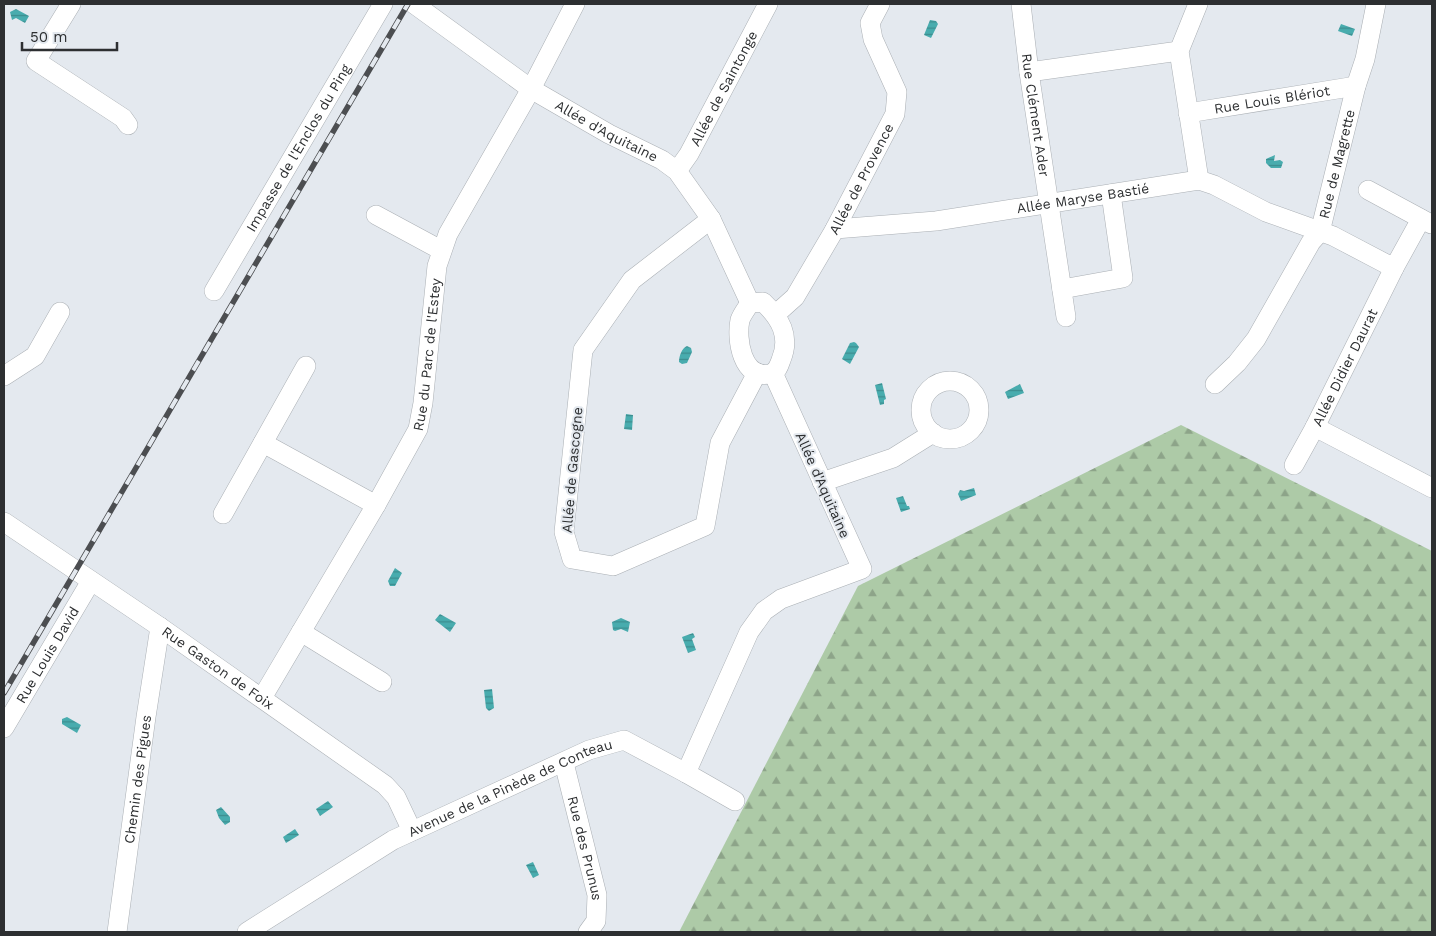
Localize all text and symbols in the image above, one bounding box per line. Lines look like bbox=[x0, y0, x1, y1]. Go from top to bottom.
scale bar bbox=[22, 20, 118, 52]
text: 50 m bbox=[30, 28, 67, 46]
street label: Allée de Saintonge bbox=[687, 28, 760, 149]
street label: Rue Clément Ader bbox=[1019, 53, 1053, 178]
street label: Impasse de l'Enclos du Ping bbox=[243, 61, 354, 235]
street label: Rue Louis Blériot bbox=[1213, 82, 1331, 117]
street label: Allée d'Aquitaine bbox=[552, 97, 660, 165]
street label: Rue de Magrette bbox=[1316, 108, 1358, 220]
street label: Allée de Provence bbox=[826, 121, 897, 237]
street label: Allée Maryse Bastié bbox=[1016, 180, 1150, 216]
street label: Rue du Parc de l'Estey bbox=[410, 277, 444, 432]
street label: Allée Didier Daurat bbox=[1309, 306, 1381, 429]
street label: Allée de Gascogne bbox=[559, 406, 585, 534]
street label: Allée d'Aquitaine bbox=[793, 430, 853, 540]
street label: Rue Louis David bbox=[13, 604, 82, 706]
street label: Rue Gaston de Foix bbox=[159, 623, 277, 713]
street label: Chemin des Pigues bbox=[121, 714, 154, 845]
street label: Avenue de la Pinède de Conteau bbox=[405, 736, 614, 840]
street label: Rue des Prunus bbox=[565, 794, 605, 901]

